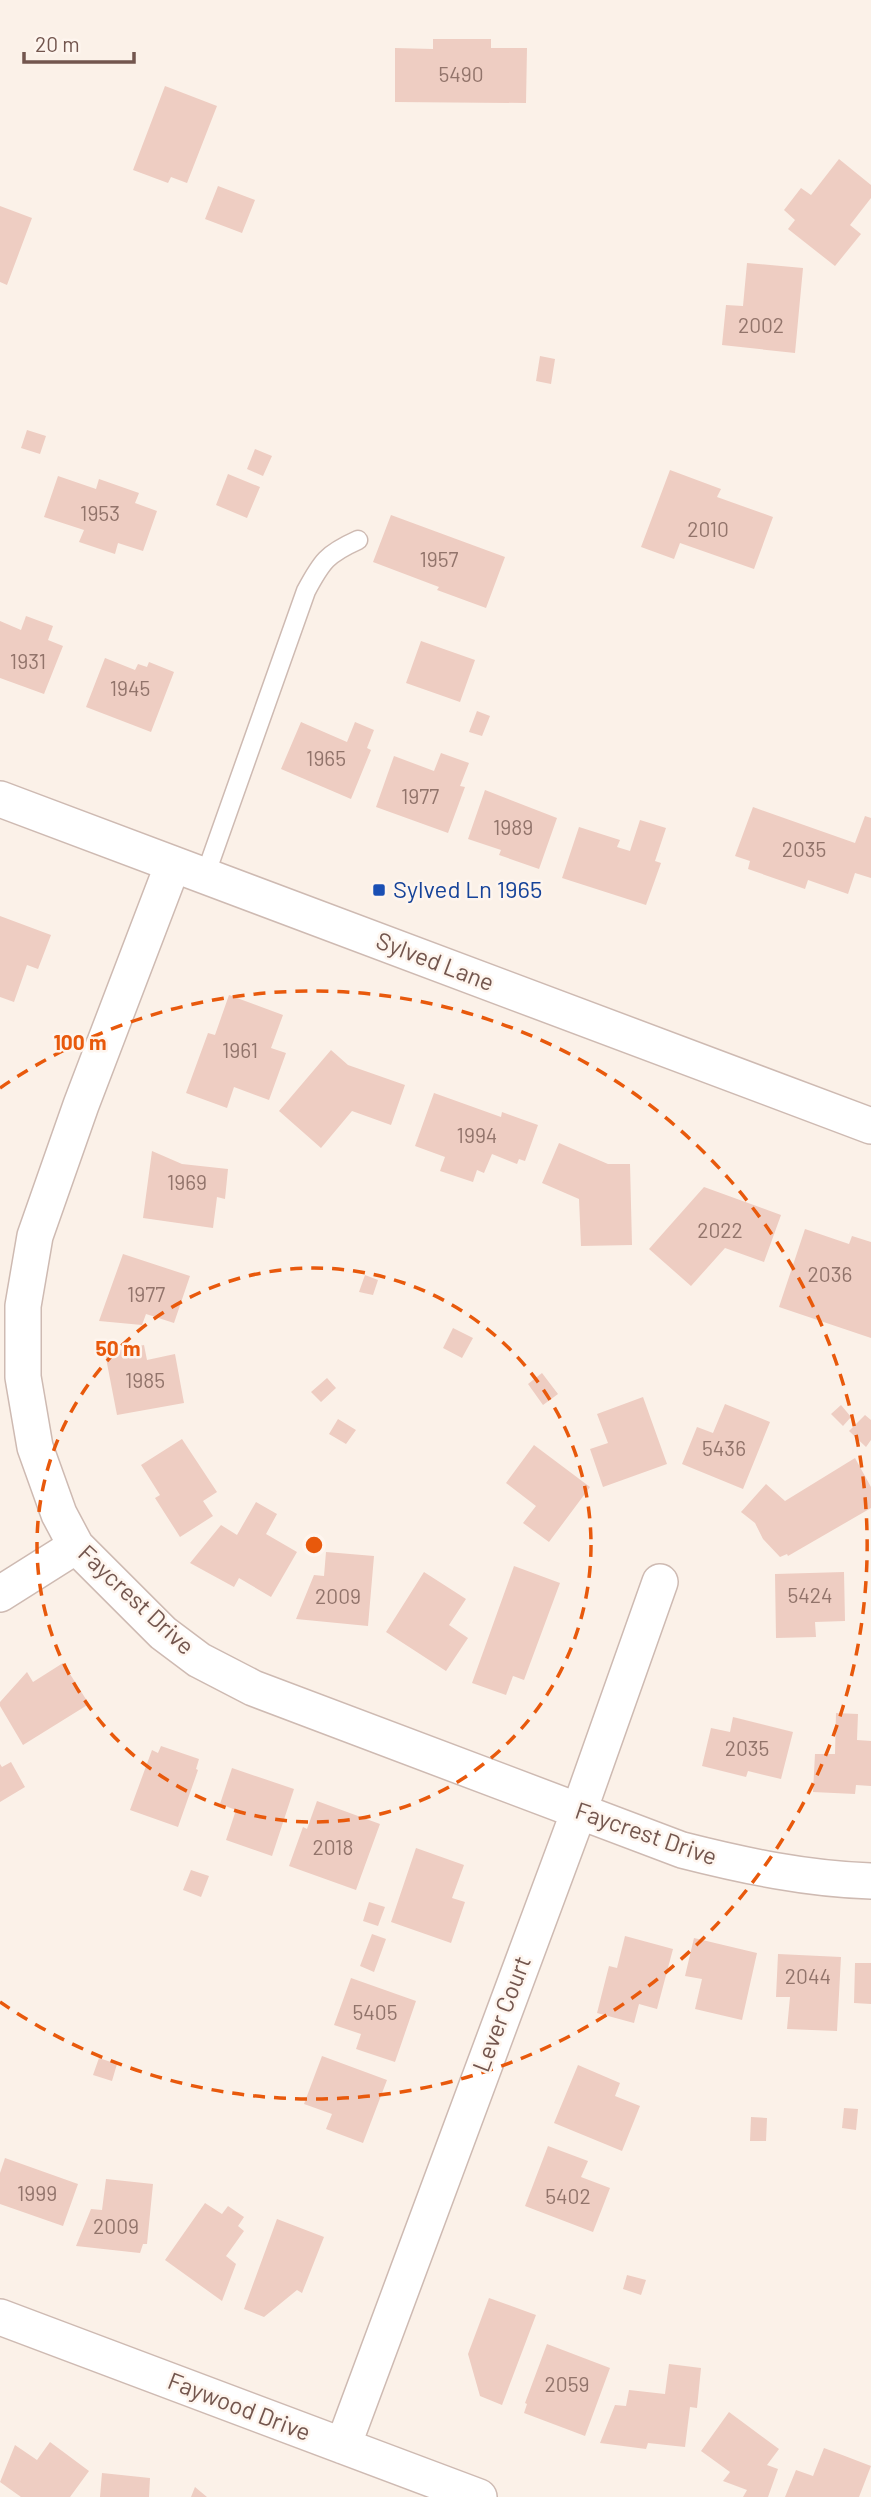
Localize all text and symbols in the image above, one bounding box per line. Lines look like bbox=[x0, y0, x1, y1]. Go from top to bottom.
scale bar bbox=[24, 21, 135, 65]
text: 20 m bbox=[35, 31, 80, 56]
house number: 5490 bbox=[438, 61, 484, 86]
house number: 2002 bbox=[738, 312, 784, 337]
house number: 1953 bbox=[80, 500, 120, 525]
house number: 2010 bbox=[687, 516, 729, 541]
house number: 1957 bbox=[419, 546, 459, 571]
house number: 1931 bbox=[10, 648, 46, 673]
house number: 1945 bbox=[110, 675, 150, 700]
house number: 1965 bbox=[306, 745, 346, 770]
house number: 1977 bbox=[401, 783, 439, 808]
house number: 1989 bbox=[493, 814, 533, 839]
house number: 2035 bbox=[782, 836, 826, 861]
place label: Sylved Ln 1965 bbox=[393, 874, 542, 903]
marker: Sylved Ln 1965 bbox=[371, 882, 387, 898]
street label: Sylved Lane bbox=[373, 925, 499, 996]
text: 100 m bbox=[53, 1029, 107, 1054]
house number: 1961 bbox=[222, 1037, 258, 1062]
house number: 1994 bbox=[457, 1122, 497, 1147]
house number: 1969 bbox=[167, 1169, 207, 1194]
house number: 2022 bbox=[697, 1217, 743, 1242]
house number: 2036 bbox=[808, 1261, 852, 1286]
house number: 1977 bbox=[127, 1281, 165, 1306]
text: 50 m bbox=[95, 1335, 141, 1360]
house number: 1985 bbox=[125, 1367, 165, 1392]
house number: 5436 bbox=[702, 1435, 746, 1460]
centre of rings bbox=[302, 1533, 326, 1557]
street label: Faycrest Drive bbox=[73, 1538, 201, 1660]
house number: 5424 bbox=[787, 1582, 833, 1607]
house number: 2009 bbox=[315, 1583, 361, 1608]
house number: 2035 bbox=[725, 1735, 769, 1760]
street label: Faycrest Drive bbox=[572, 1795, 721, 1870]
house number: 2018 bbox=[313, 1834, 353, 1859]
street label: Lever Court bbox=[465, 1951, 536, 2075]
house number: 2044 bbox=[785, 1963, 831, 1988]
house number: 5405 bbox=[352, 1999, 398, 2024]
house number: 1999 bbox=[17, 2180, 57, 2205]
house number: 5402 bbox=[545, 2183, 591, 2208]
house number: 2009 bbox=[93, 2213, 139, 2238]
street label: Faywood Drive bbox=[164, 2365, 315, 2446]
house number: 2059 bbox=[545, 2371, 589, 2396]

